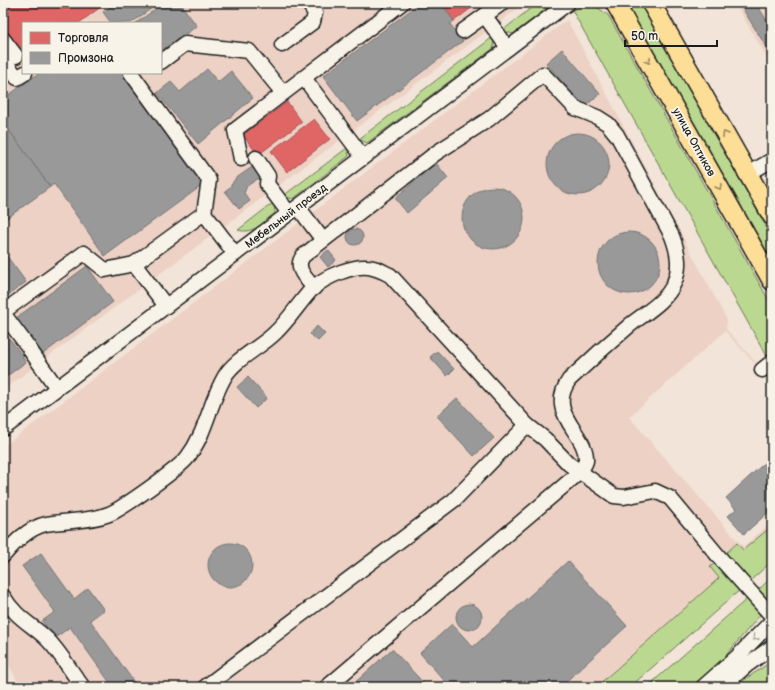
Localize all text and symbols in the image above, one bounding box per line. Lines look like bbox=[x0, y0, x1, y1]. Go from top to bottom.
legend bbox=[22, 22, 162, 74]
scale bar bbox=[625, 22, 717, 48]
text: 50 m bbox=[631, 29, 658, 44]
text: Торговля bbox=[58, 31, 109, 46]
text: Промзона bbox=[58, 51, 114, 66]
one-way arrow bbox=[643, 57, 651, 64]
street label: улица Оптиков bbox=[670, 106, 718, 179]
one-way arrow bbox=[723, 131, 730, 138]
street label: Мебельный проезд bbox=[243, 181, 330, 251]
one-way arrow bbox=[714, 183, 721, 190]
one-way arrow bbox=[753, 634, 760, 641]

